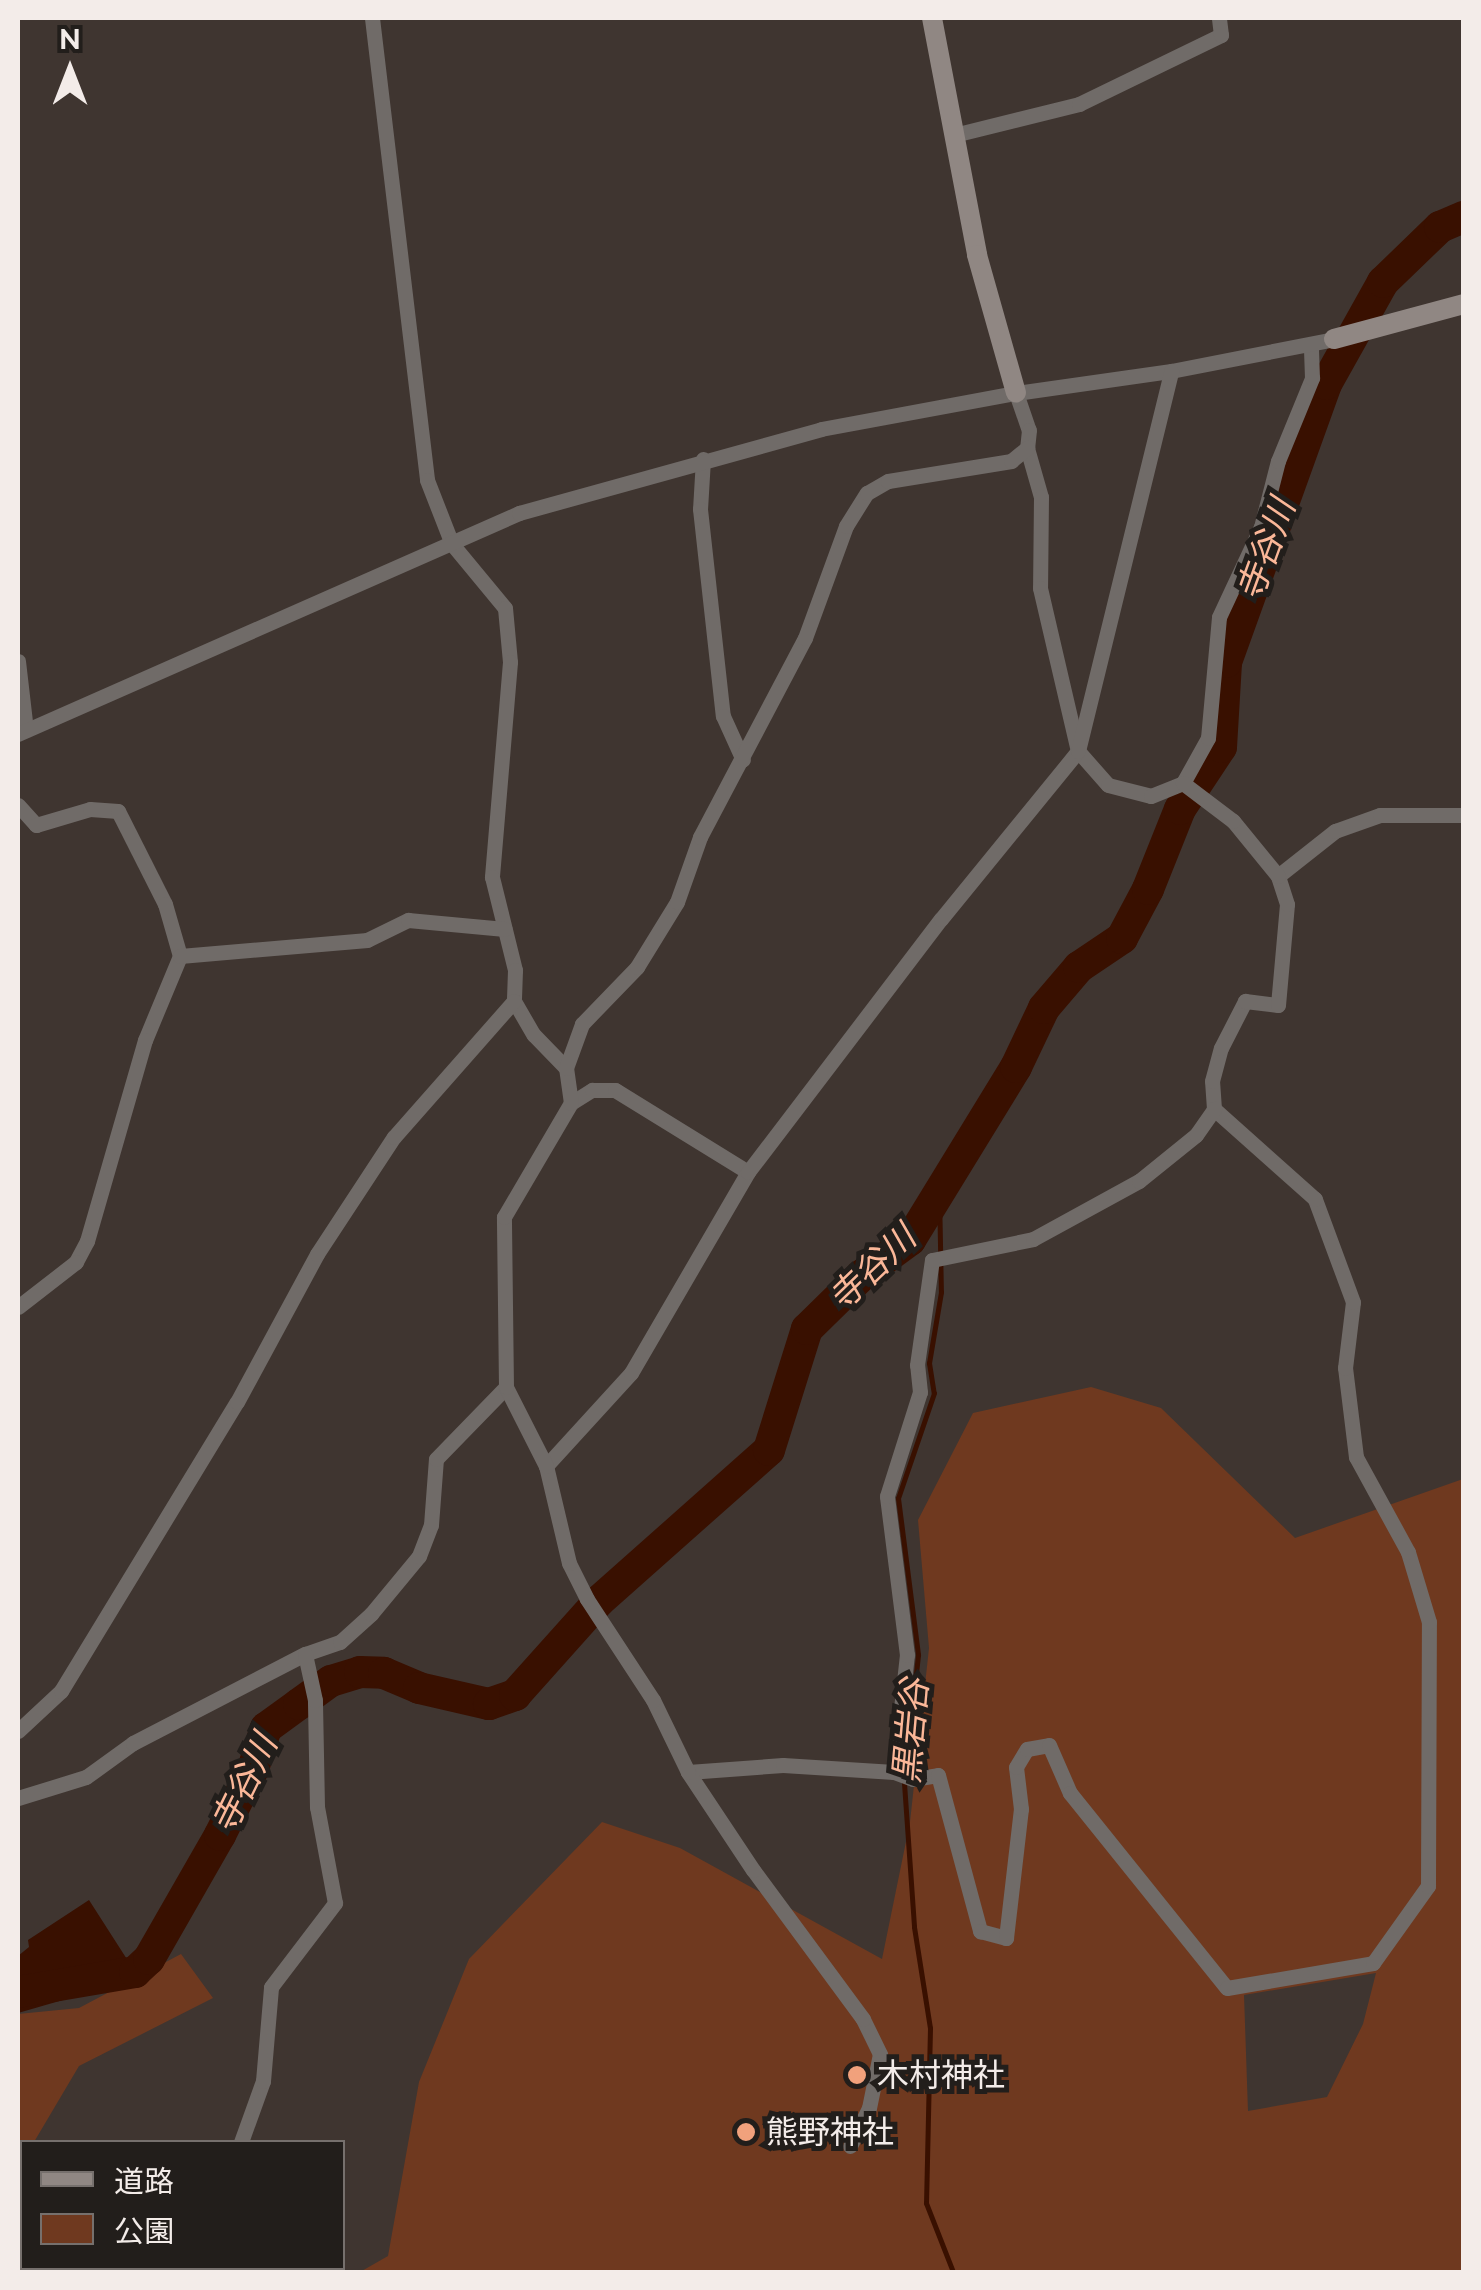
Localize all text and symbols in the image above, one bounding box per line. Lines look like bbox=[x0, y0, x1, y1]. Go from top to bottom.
north arrow bbox=[20, 20, 120, 120]
text: N bbox=[59, 23, 81, 56]
water label: 寺谷川 bbox=[1228, 493, 1304, 607]
water label: 寺谷川 bbox=[820, 1216, 924, 1320]
water label: 黒岩谷 bbox=[886, 1677, 936, 1785]
water label: 寺谷川 bbox=[202, 1728, 286, 1840]
place label: 木村神社 bbox=[877, 2056, 1005, 2094]
marker: 木村神社 bbox=[846, 2064, 868, 2086]
place label: 熊野神社 bbox=[766, 2113, 894, 2151]
marker: 熊野神社 bbox=[735, 2121, 757, 2143]
legend bbox=[20, 2140, 345, 2270]
text: 道路 bbox=[114, 2164, 174, 2199]
text: 公園 bbox=[114, 2214, 174, 2249]

